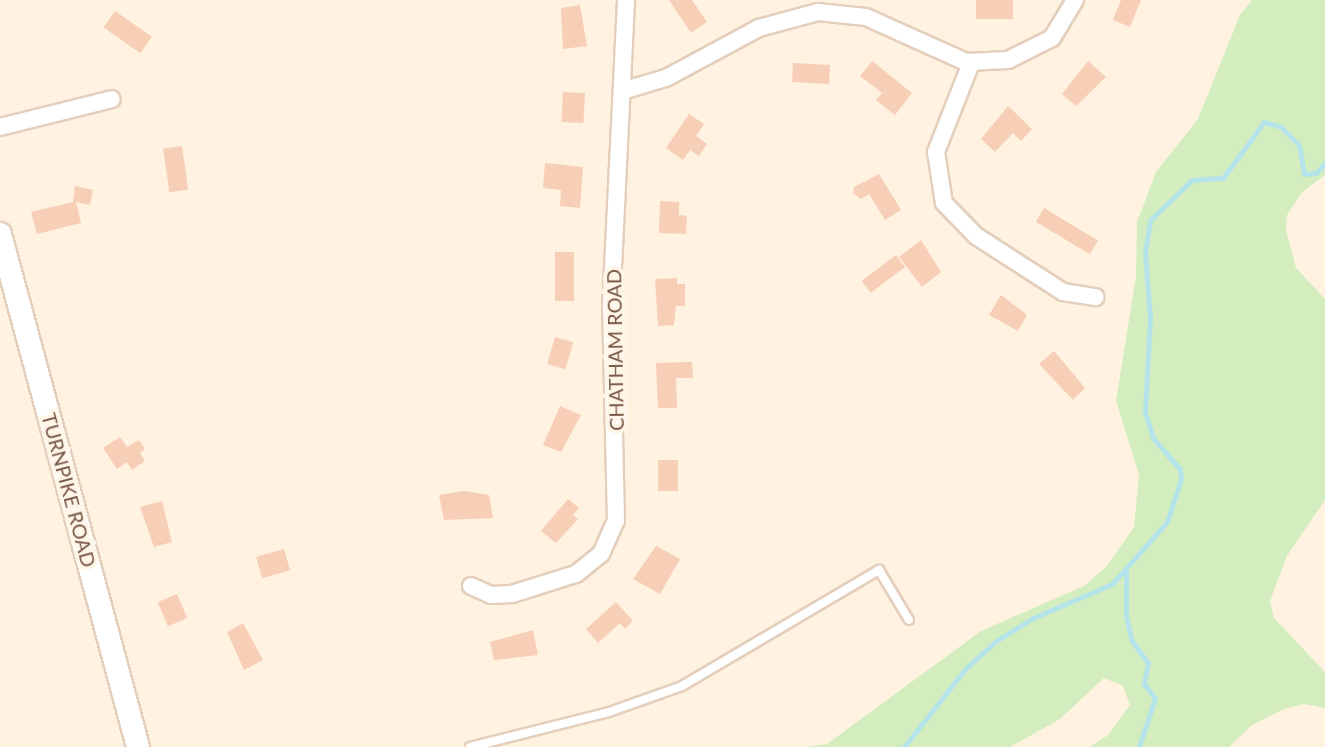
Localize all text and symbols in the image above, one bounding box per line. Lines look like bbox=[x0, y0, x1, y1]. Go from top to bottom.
street label: CHATHAM ROAD bbox=[602, 269, 628, 431]
street label: TURNPIKE ROAD bbox=[37, 410, 101, 570]

